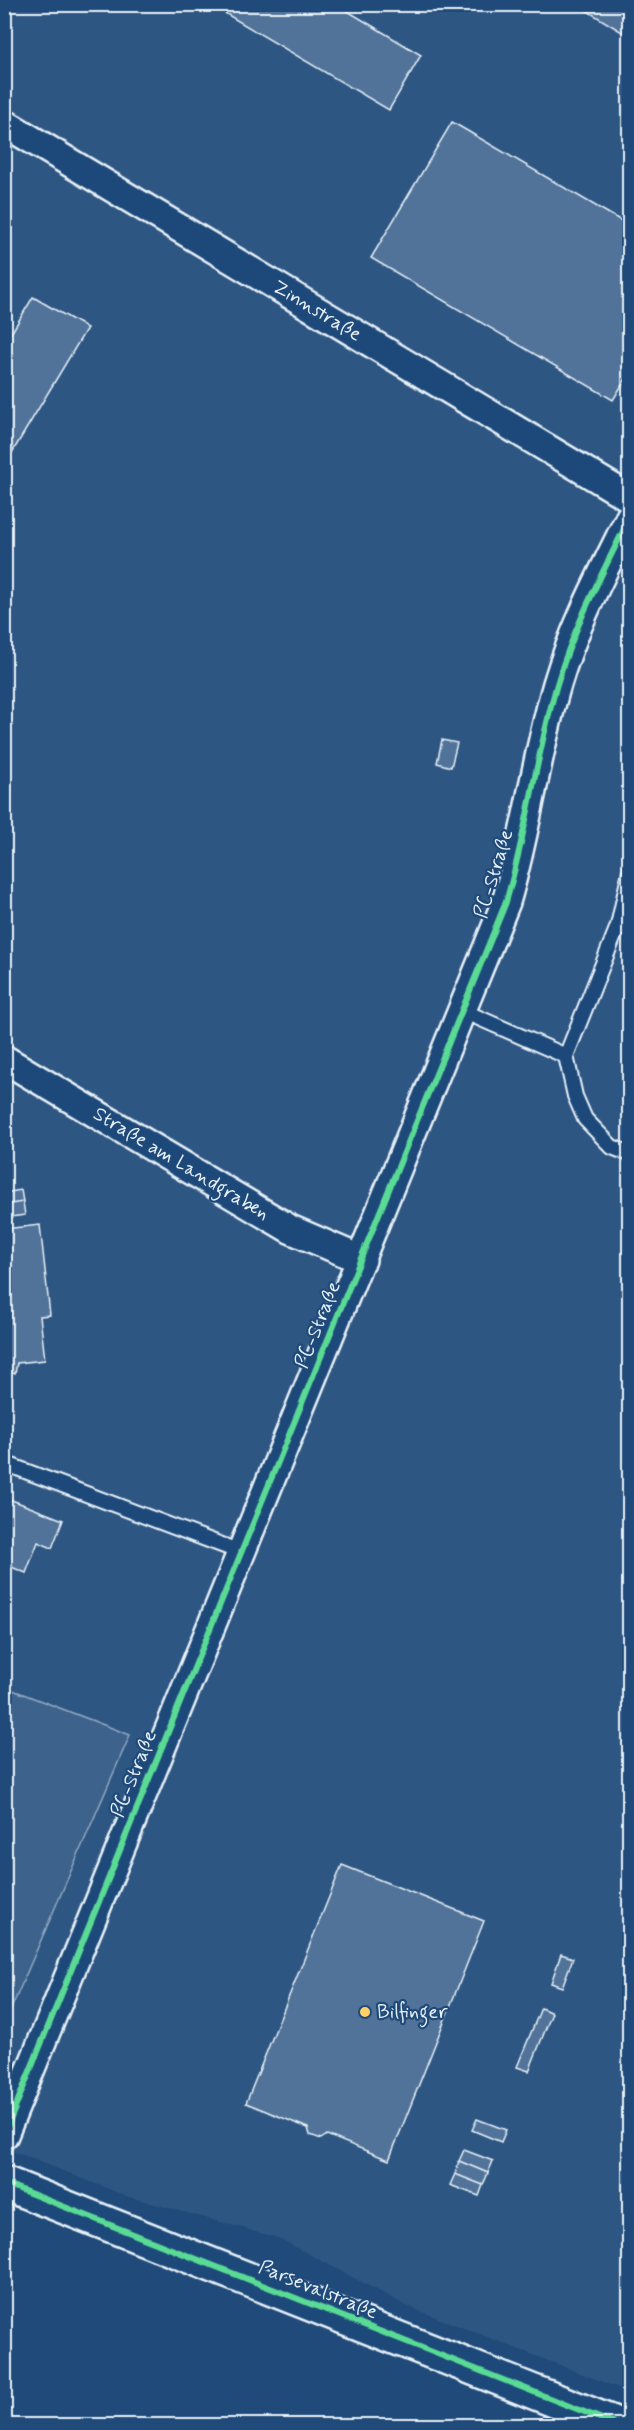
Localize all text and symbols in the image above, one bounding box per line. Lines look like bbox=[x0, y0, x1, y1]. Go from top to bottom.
street label: Zinnstraße bbox=[267, 274, 367, 348]
street label: PC-Straße bbox=[468, 826, 520, 922]
street label: Straße am Landgraben bbox=[87, 1101, 274, 1229]
street label: PC-Straße bbox=[288, 1277, 348, 1373]
street label: PC-Straße bbox=[104, 1726, 164, 1822]
place label: Bilfinger bbox=[377, 1999, 448, 2028]
marker: Bilfinger bbox=[358, 2005, 372, 2019]
street label: Parsevalstraße bbox=[254, 2254, 382, 2326]

